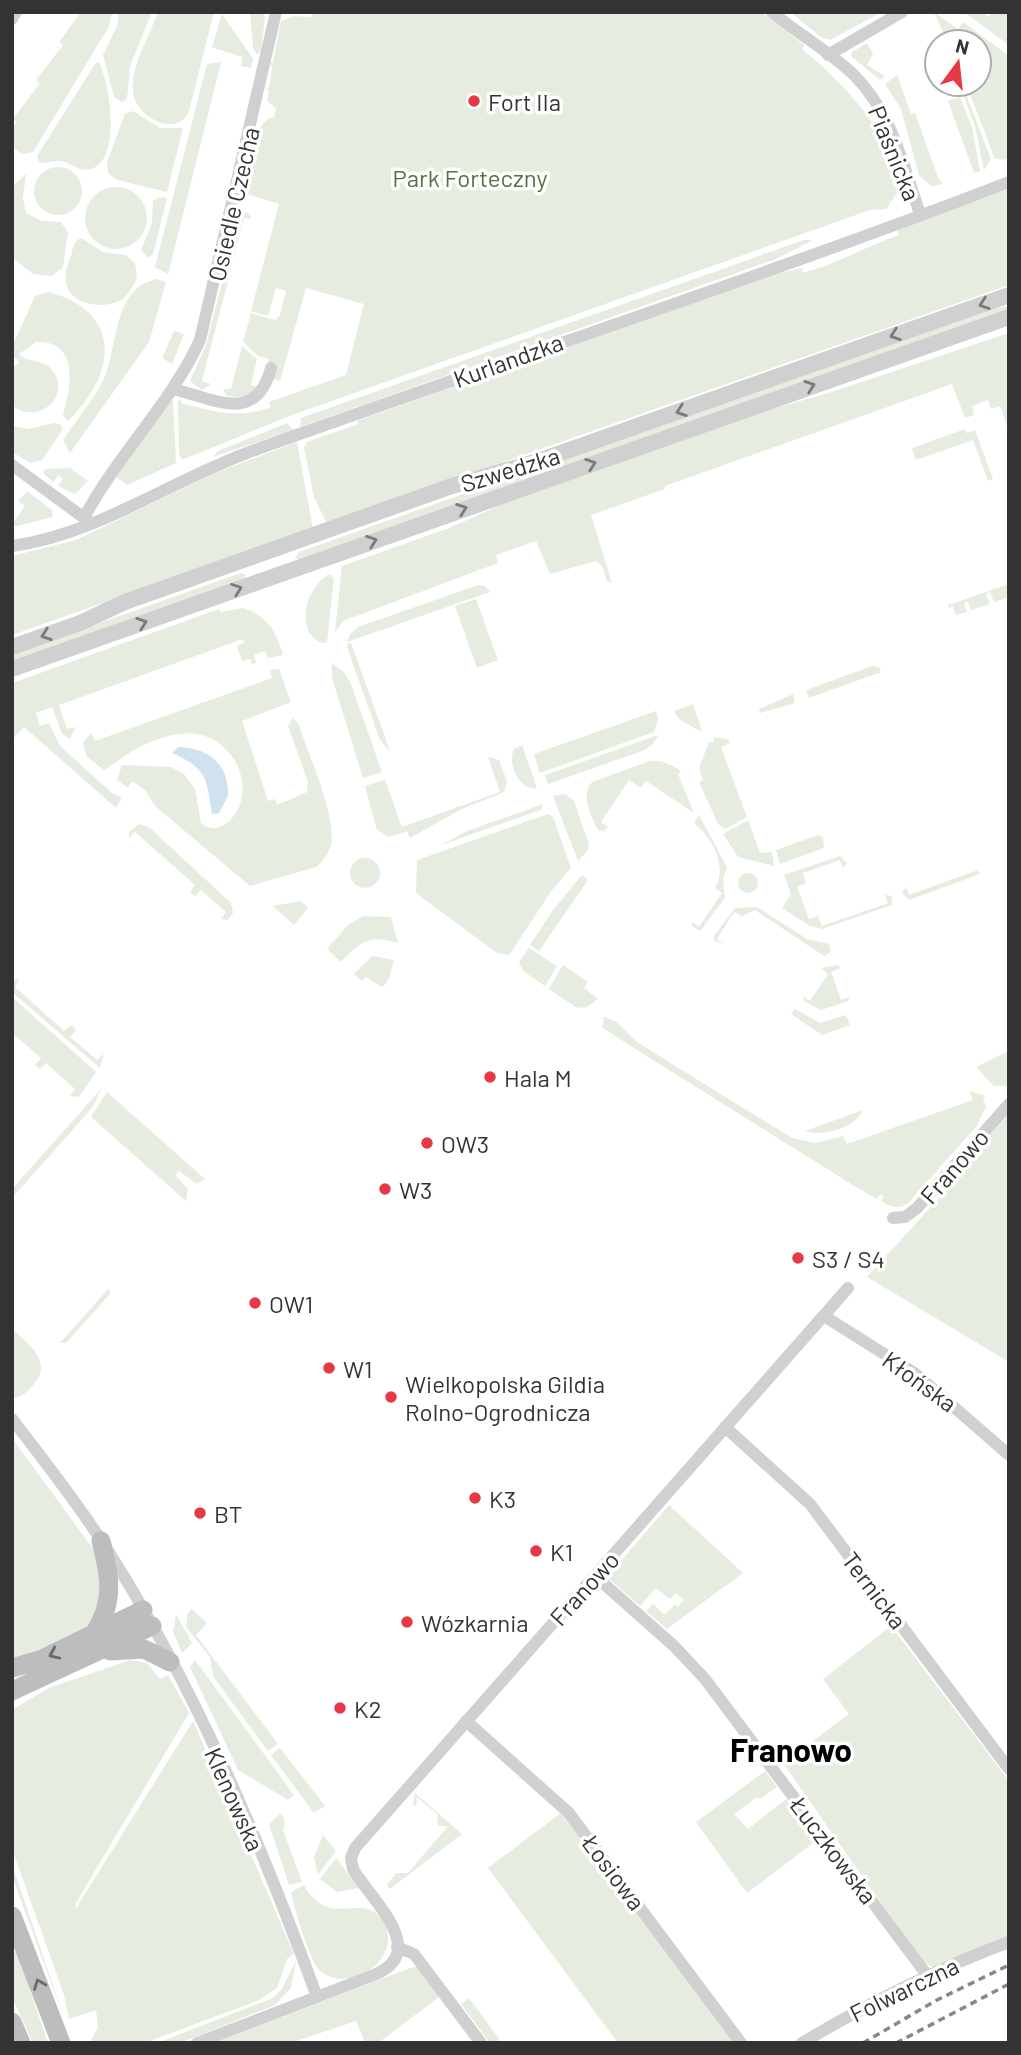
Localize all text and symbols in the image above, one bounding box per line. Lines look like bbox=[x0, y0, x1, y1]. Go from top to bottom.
north arrow bbox=[923, 28, 993, 98]
text: N bbox=[953, 33, 972, 59]
place label: Fort IIa bbox=[488, 87, 561, 116]
marker: Fort IIa bbox=[466, 93, 482, 109]
street label: Piaśnicka bbox=[863, 101, 927, 205]
street label: Osiedle Czecha bbox=[201, 124, 265, 284]
park label: Park Forteczny bbox=[393, 163, 547, 192]
one-way arrow bbox=[978, 296, 991, 310]
street label: Kurlandzka bbox=[449, 327, 567, 393]
one-way arrow bbox=[890, 327, 902, 341]
one-way arrow bbox=[803, 381, 815, 395]
one-way arrow bbox=[675, 403, 688, 417]
street label: Szwedzka bbox=[457, 440, 563, 498]
one-way arrow bbox=[585, 458, 597, 472]
one-way arrow bbox=[456, 504, 468, 518]
one-way arrow bbox=[366, 535, 378, 549]
one-way arrow bbox=[230, 584, 242, 598]
one-way arrow bbox=[135, 617, 147, 631]
one-way arrow bbox=[41, 627, 53, 641]
place label: Hala M bbox=[504, 1063, 572, 1092]
marker: Hala M bbox=[482, 1069, 498, 1085]
street label: Franowo bbox=[914, 1123, 994, 1209]
place label: OW3 bbox=[441, 1129, 489, 1158]
marker: OW3 bbox=[419, 1135, 435, 1151]
place label: W3 bbox=[399, 1175, 432, 1204]
marker: W3 bbox=[377, 1181, 393, 1197]
place label: S3 / S4 bbox=[812, 1244, 885, 1273]
marker: S3 / S4 bbox=[790, 1250, 806, 1266]
place label: OW1 bbox=[269, 1289, 313, 1318]
marker: OW1 bbox=[247, 1295, 263, 1311]
street label: Kłońska bbox=[877, 1344, 963, 1418]
place label: W1 bbox=[343, 1354, 372, 1383]
marker: W1 bbox=[321, 1360, 337, 1376]
place label: Wielkopolska Gildia Rolno-Ogrodnicza bbox=[405, 1369, 605, 1426]
marker: Wielkopolska Gildia Rolno-Ogrodnicza bbox=[383, 1389, 399, 1405]
place label: K3 bbox=[489, 1484, 516, 1513]
marker: K3 bbox=[467, 1490, 483, 1506]
place label: BT bbox=[214, 1499, 243, 1528]
marker: BT bbox=[192, 1505, 208, 1521]
place label: K1 bbox=[550, 1537, 573, 1566]
marker: K1 bbox=[528, 1543, 544, 1559]
street label: Franowo bbox=[543, 1545, 625, 1631]
street label: Ternicka bbox=[837, 1546, 913, 1634]
place label: Wózkarnia bbox=[421, 1608, 529, 1637]
marker: Wózkarnia bbox=[399, 1614, 415, 1630]
one-way arrow bbox=[49, 1646, 61, 1660]
place label: K2 bbox=[354, 1694, 382, 1723]
marker: K2 bbox=[332, 1700, 348, 1716]
district label: Franowo bbox=[730, 1730, 852, 1768]
street label: Klenowska bbox=[199, 1743, 271, 1855]
street label: Łuczkowska bbox=[784, 1790, 884, 1909]
street label: Łosiowa bbox=[576, 1828, 652, 1915]
street label: Folwarczna bbox=[845, 1950, 963, 2028]
one-way arrow bbox=[33, 1979, 47, 1991]

